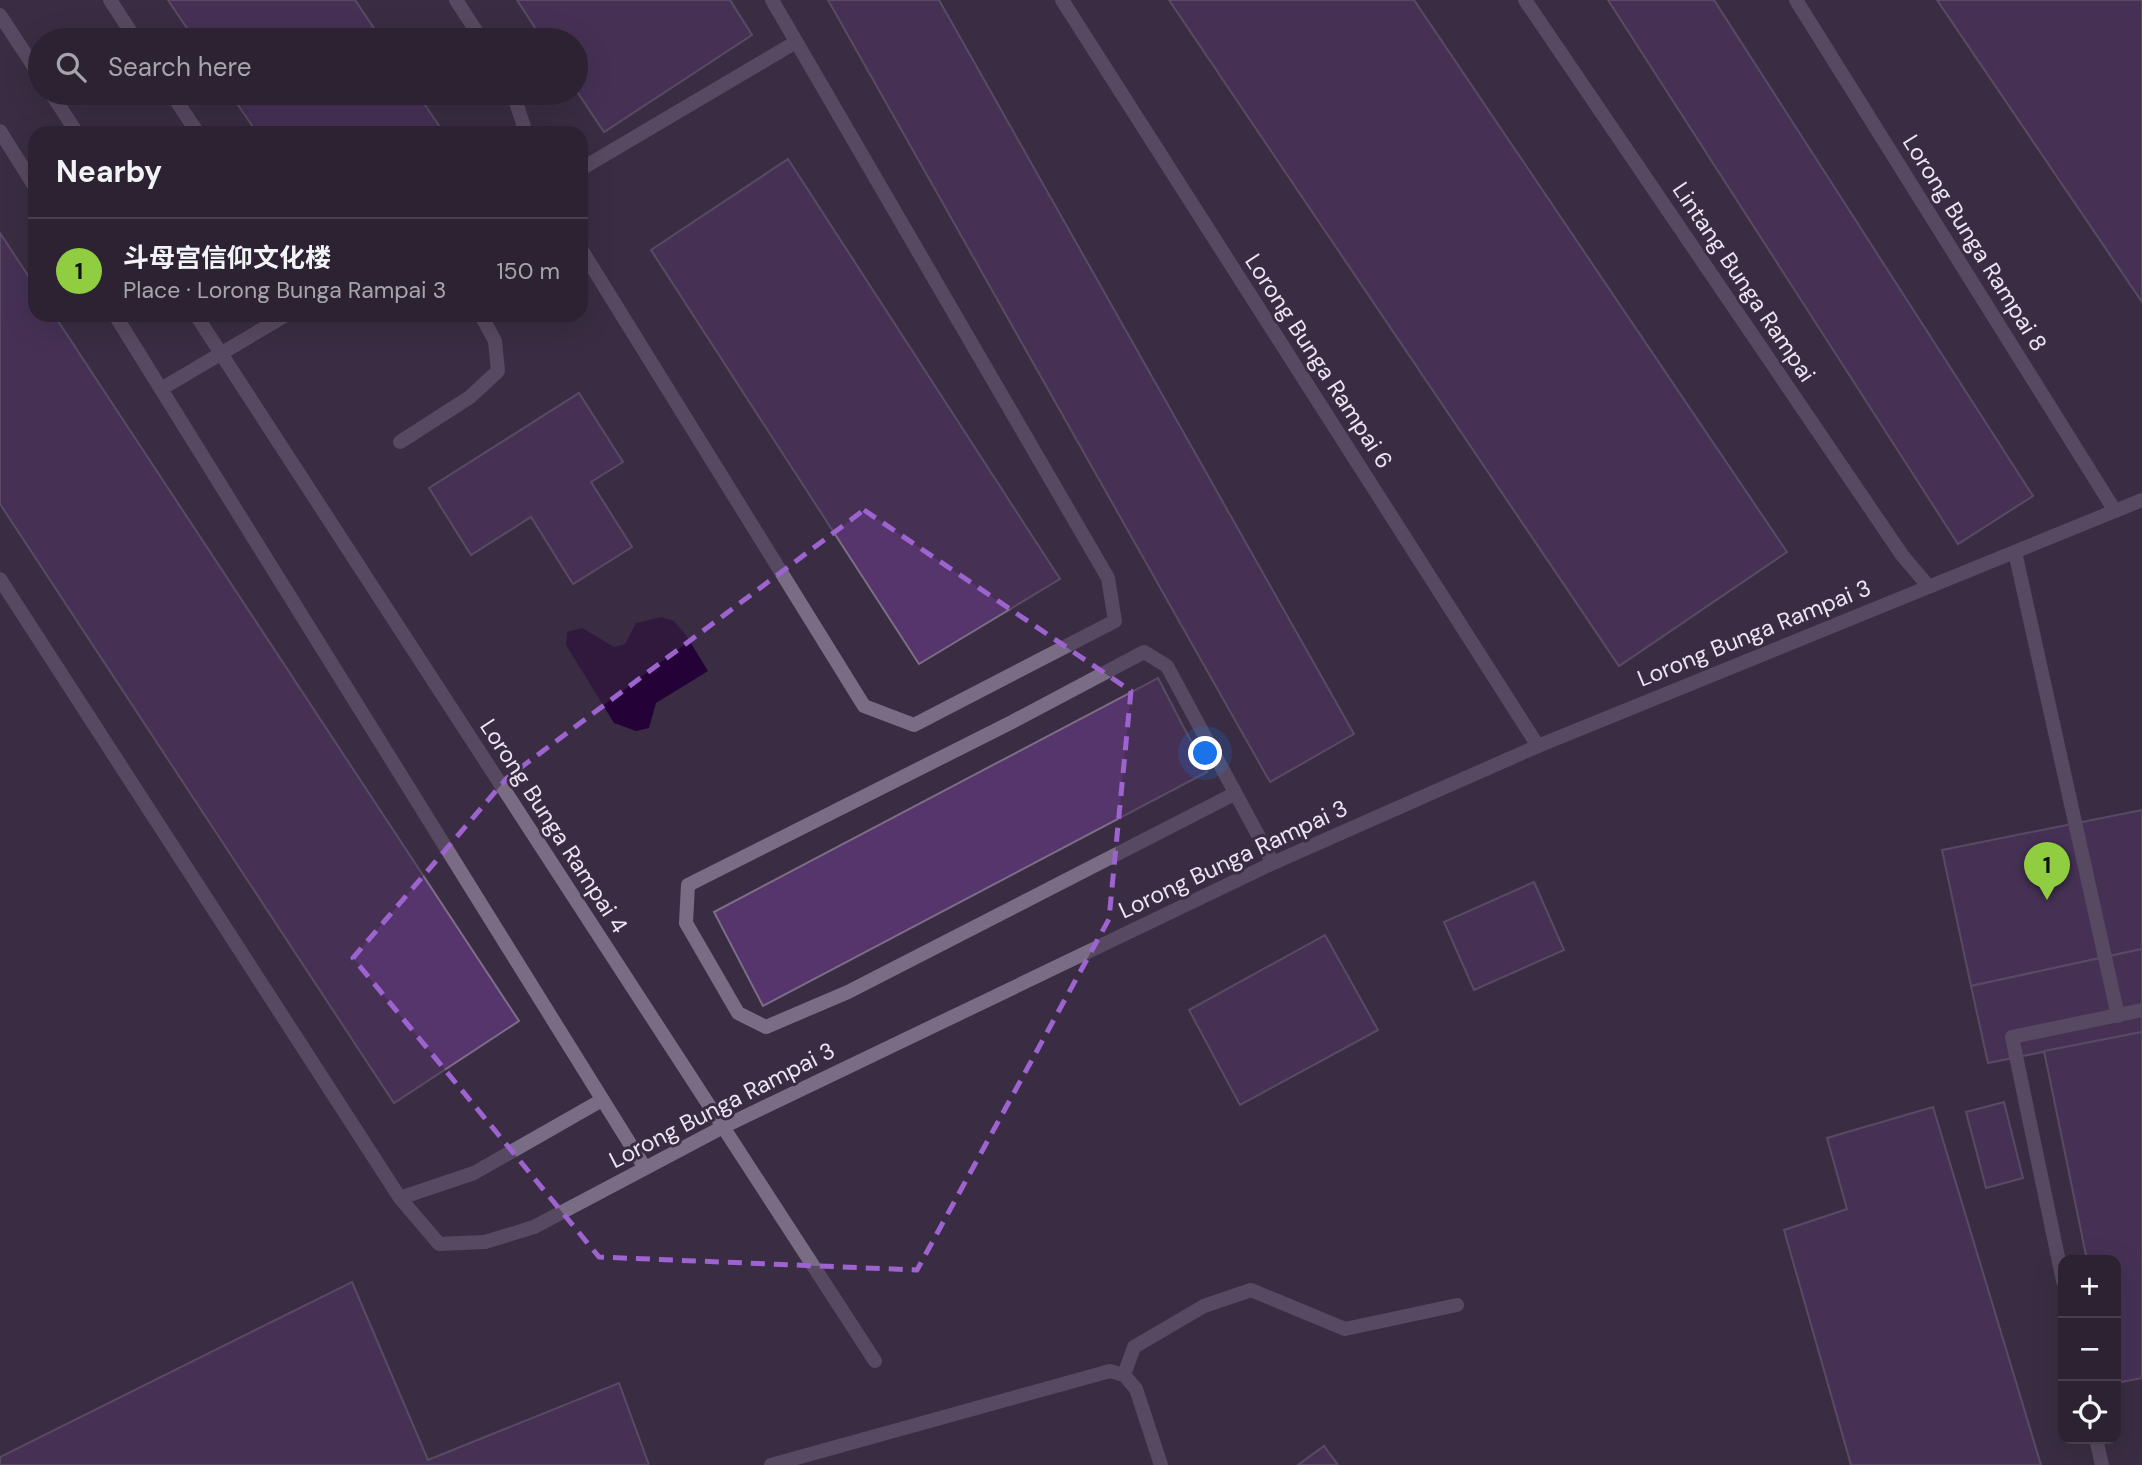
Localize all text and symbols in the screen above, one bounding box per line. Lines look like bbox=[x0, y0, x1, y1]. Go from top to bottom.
search box bbox=[28, 28, 588, 105]
icon: search bbox=[52, 48, 90, 86]
text: Search here bbox=[108, 50, 251, 84]
street label: Lorong Bunga Rampai 8 bbox=[1896, 129, 2054, 357]
text: Nearby bbox=[56, 152, 162, 191]
street label: Lintang Bunga Rampai bbox=[1666, 176, 1822, 388]
text: 斗母宫信仰文化楼 bbox=[123, 241, 331, 275]
street label: Lorong Bunga Rampai 6 bbox=[1238, 248, 1400, 474]
text: 1 bbox=[75, 256, 83, 286]
text: 150 m bbox=[496, 256, 560, 286]
text: Place · Lorong Bunga Rampai 3 bbox=[123, 275, 446, 305]
street label: Lorong Bunga Rampai 3 bbox=[1633, 572, 1875, 694]
street label: Lorong Bunga Rampai 4 bbox=[473, 713, 635, 939]
your location bbox=[1188, 736, 1222, 770]
street label: Lorong Bunga Rampai 3 bbox=[1114, 793, 1352, 925]
pin: 1 bbox=[2024, 842, 2070, 900]
street label: Lorong Bunga Rampai 3 bbox=[604, 1035, 840, 1175]
map controls bbox=[2058, 1255, 2121, 1444]
button: + bbox=[2058, 1255, 2121, 1318]
button: − bbox=[2058, 1318, 2121, 1381]
button: locate bbox=[2058, 1381, 2121, 1444]

